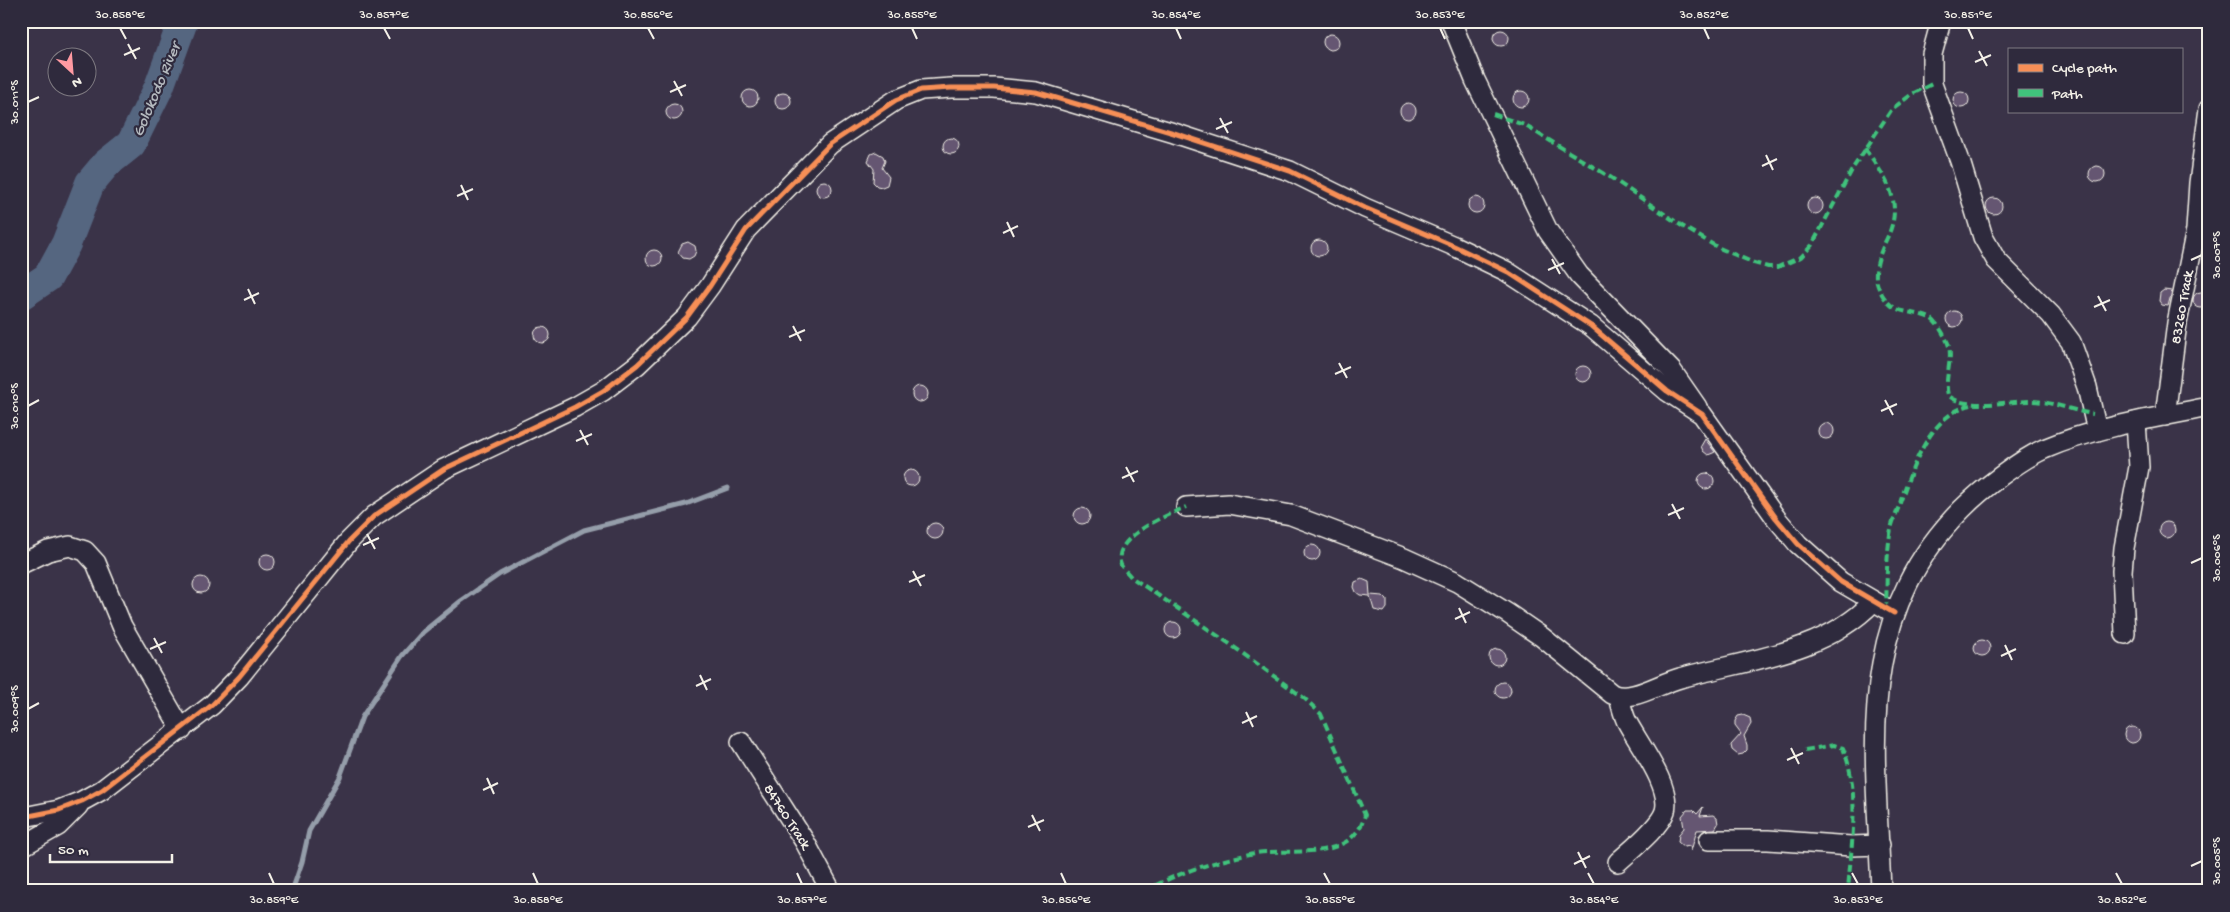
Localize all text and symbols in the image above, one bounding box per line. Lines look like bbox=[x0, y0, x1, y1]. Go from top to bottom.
text: 30.858°E bbox=[94, 9, 145, 23]
text: 30.857°E bbox=[359, 9, 409, 23]
text: 30.856°E bbox=[623, 9, 673, 23]
text: 30.855°E bbox=[887, 9, 937, 23]
text: 30.854°E bbox=[1151, 9, 1201, 23]
text: 30.853°E bbox=[1415, 9, 1465, 23]
text: 30.852°E bbox=[1679, 9, 1729, 23]
text: 30.851°E bbox=[1943, 9, 1992, 23]
water label: Golokodo River bbox=[130, 38, 188, 140]
north arrow bbox=[48, 48, 98, 98]
legend bbox=[2008, 48, 2182, 112]
text: Cycle path bbox=[2052, 60, 2117, 78]
text: N bbox=[69, 72, 84, 91]
text: 30.011°S bbox=[9, 79, 23, 125]
text: Path bbox=[2051, 86, 2083, 104]
text: 30.007°S bbox=[2211, 231, 2225, 280]
street label: 83260 Track bbox=[2168, 268, 2199, 345]
text: 30.010°S bbox=[9, 382, 23, 430]
text: 30.006°S bbox=[2211, 534, 2225, 583]
text: 30.009°S bbox=[9, 685, 23, 734]
street label: 84760 Track bbox=[759, 781, 815, 854]
scale bar bbox=[50, 832, 172, 864]
text: 30.005°S bbox=[2211, 837, 2225, 886]
text: 50 m bbox=[58, 842, 89, 860]
text: 30.859°E bbox=[249, 894, 299, 908]
text: 30.858°E bbox=[512, 894, 563, 908]
text: 30.857°E bbox=[777, 894, 827, 908]
text: 30.856°E bbox=[1041, 894, 1091, 908]
text: 30.855°E bbox=[1305, 894, 1355, 908]
text: 30.854°E bbox=[1569, 894, 1619, 908]
text: 30.853°E bbox=[1833, 894, 1883, 908]
text: 30.852°E bbox=[2097, 894, 2147, 908]

